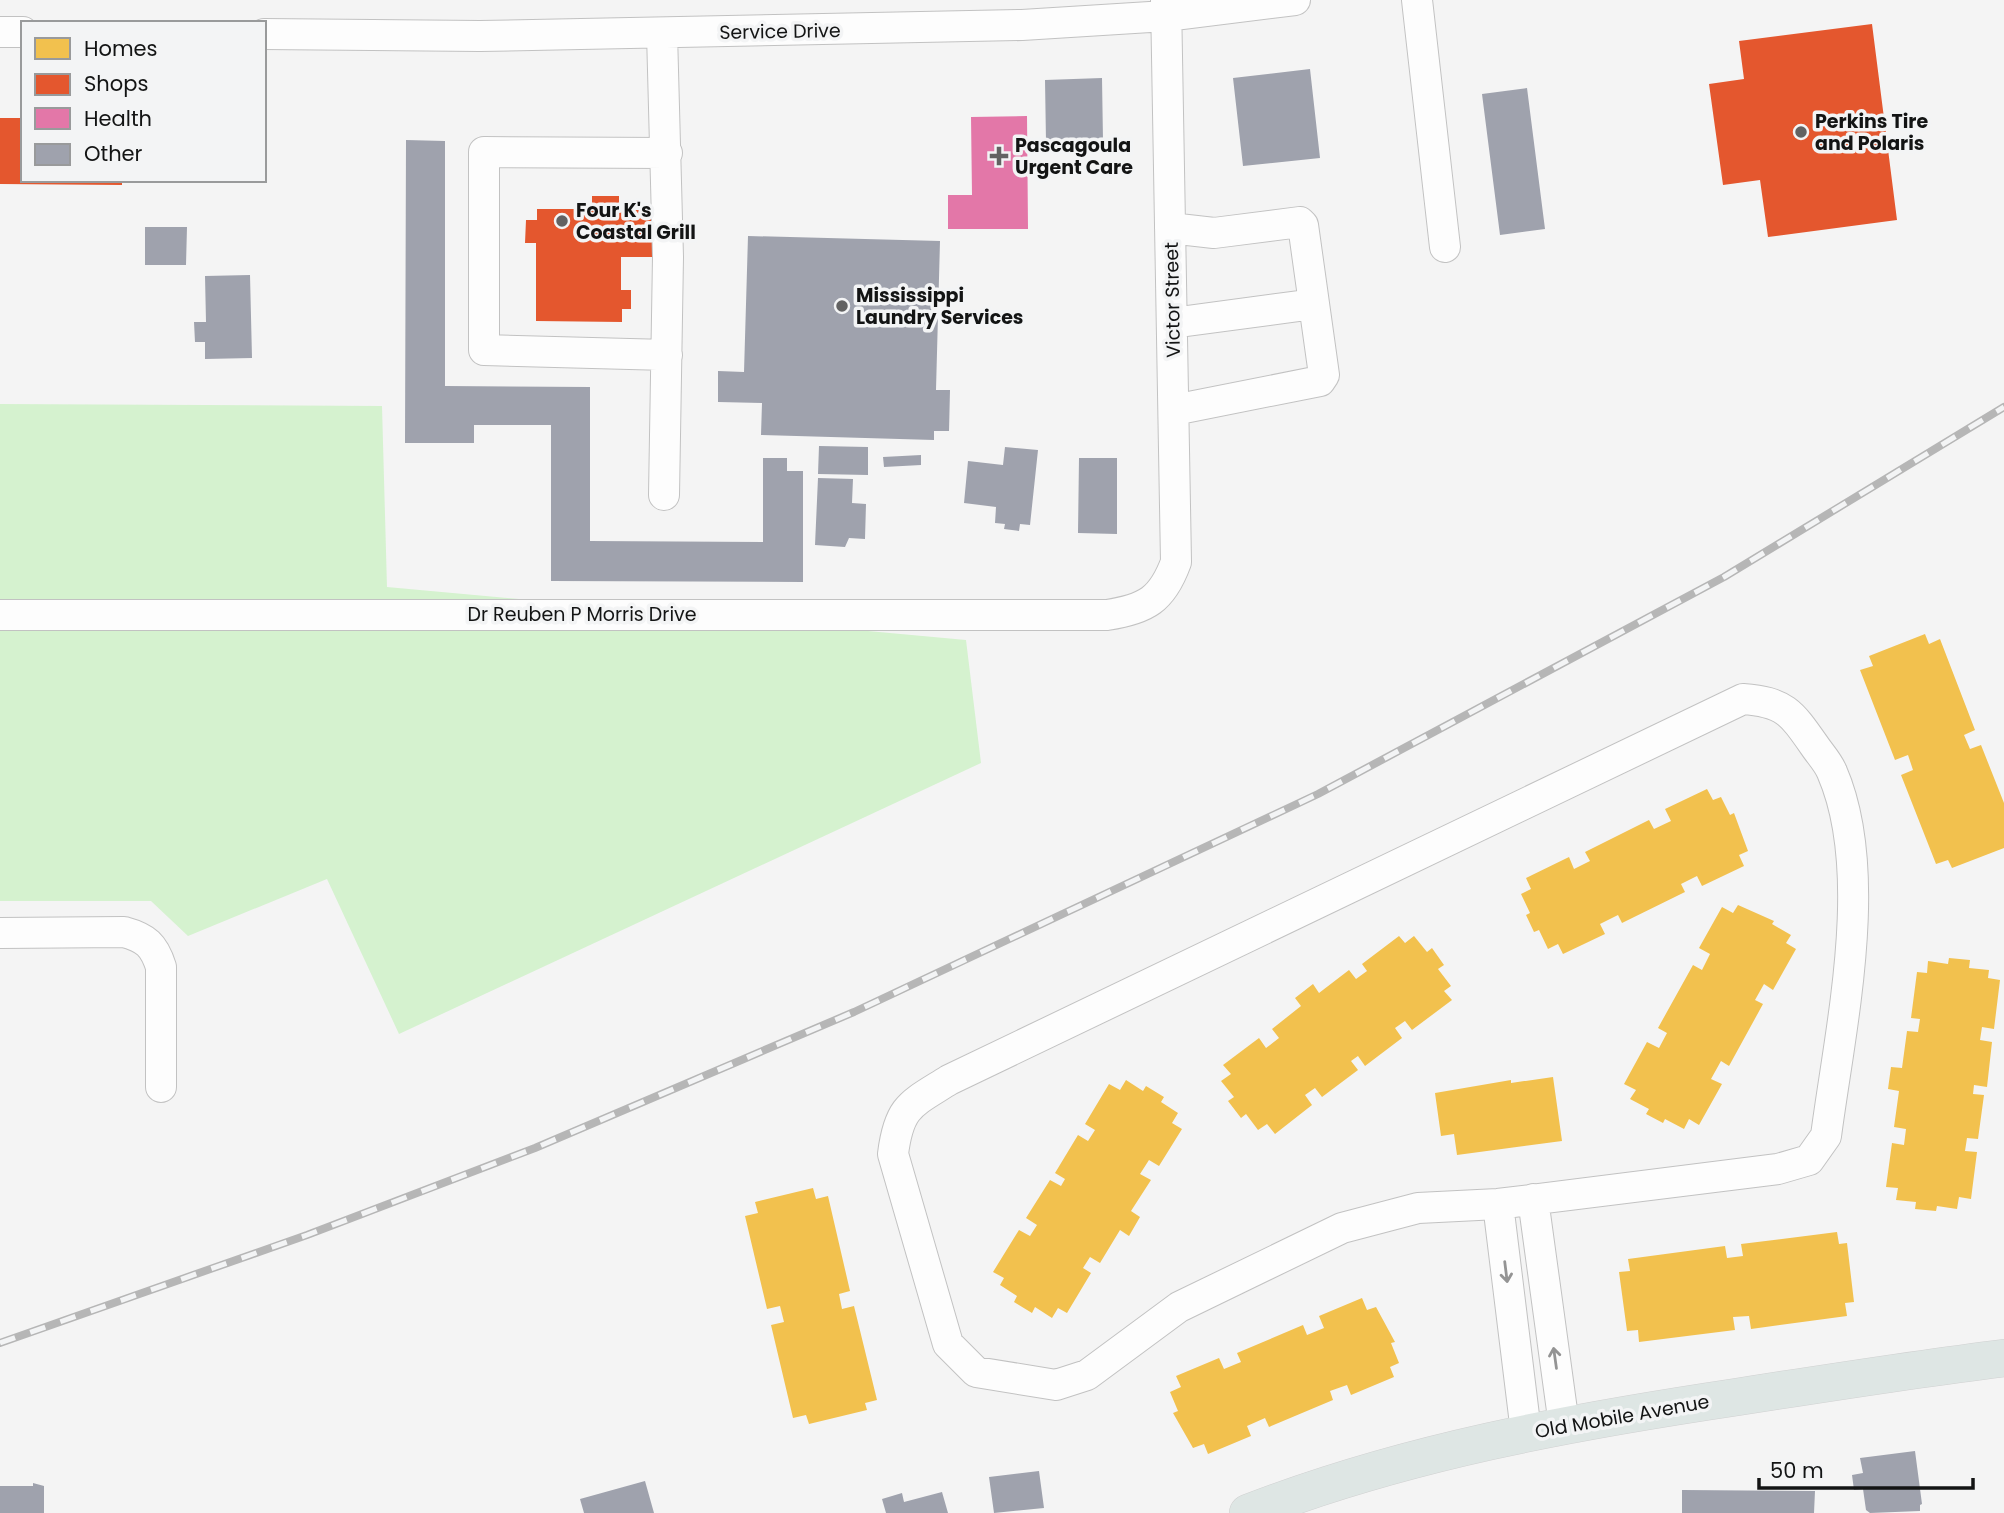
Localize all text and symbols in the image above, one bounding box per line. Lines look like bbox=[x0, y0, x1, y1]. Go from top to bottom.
street label: Service Drive bbox=[719, 17, 841, 46]
legend bbox=[21, 21, 266, 182]
text: Homes bbox=[84, 34, 158, 63]
text: Shops bbox=[84, 69, 148, 98]
text: Health bbox=[84, 104, 152, 133]
place label: Perkins Tire and Polaris bbox=[1815, 108, 1928, 157]
marker: Perkins Tire and Polaris bbox=[1793, 124, 1809, 140]
place label: Pascagoula Urgent Care bbox=[1015, 132, 1133, 181]
text: Other bbox=[84, 139, 143, 168]
marker: Pascagoula Urgent Care bbox=[989, 146, 1009, 166]
place label: Four K's Coastal Grill bbox=[576, 197, 696, 246]
marker: Four K's Coastal Grill bbox=[554, 213, 570, 229]
street label: Victor Street bbox=[1158, 242, 1187, 358]
place label: Mississippi Laundry Services bbox=[856, 282, 1023, 331]
marker: Mississippi Laundry Services bbox=[834, 298, 850, 314]
street label: Dr Reuben P Morris Drive bbox=[467, 601, 697, 628]
one-way arrow bbox=[1500, 1260, 1513, 1283]
one-way arrow bbox=[1548, 1347, 1561, 1370]
street label: Old Mobile Avenue bbox=[1533, 1388, 1711, 1445]
scale bar bbox=[1759, 1446, 1972, 1490]
text: 50 m bbox=[1770, 1456, 1824, 1485]

